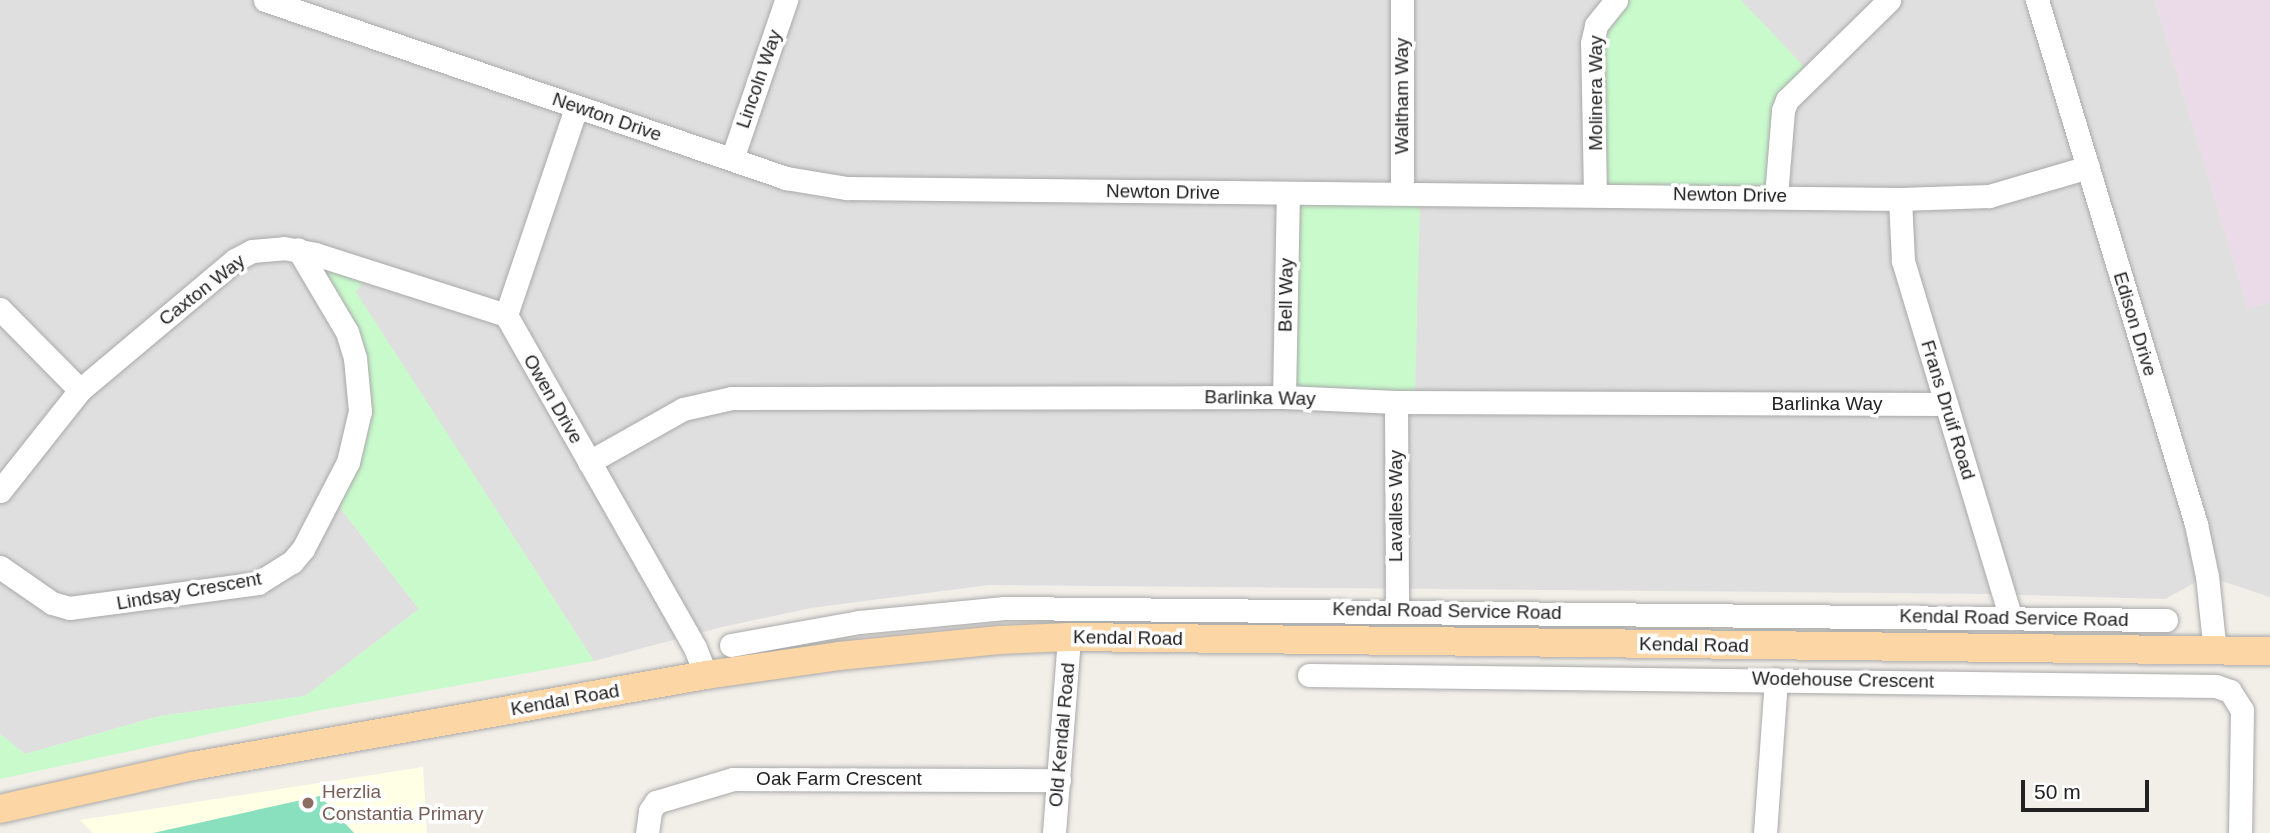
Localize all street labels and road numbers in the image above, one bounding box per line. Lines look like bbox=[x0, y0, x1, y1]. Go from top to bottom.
street label: Lincoln Way bbox=[731, 27, 787, 131]
street label: Molinera Way bbox=[1585, 35, 1607, 151]
street label: Waltham Way bbox=[1391, 38, 1413, 154]
street label: Newton Drive bbox=[549, 88, 665, 146]
street label: Newton Drive bbox=[1106, 180, 1220, 204]
street label: Newton Drive bbox=[1673, 183, 1787, 207]
street label: Caxton Way bbox=[154, 249, 250, 331]
street label: Bell Way bbox=[1274, 258, 1298, 332]
street label: Edison Drive bbox=[2108, 269, 2162, 379]
street label: Frans Druif Road bbox=[1916, 337, 1980, 483]
street label: Owen Drive bbox=[518, 350, 588, 448]
street label: Barlinka Way bbox=[1204, 386, 1316, 410]
street label: Barlinka Way bbox=[1771, 393, 1883, 415]
street label: Lavalles Way bbox=[1385, 450, 1407, 562]
street label: Lindsay Crescent bbox=[115, 567, 263, 615]
street label: Kendal Road Service Road bbox=[1332, 598, 1562, 624]
street label: Kendal Road Service Road bbox=[1899, 605, 2129, 631]
street label: Kendal Road bbox=[1073, 626, 1183, 650]
street label: Kendal Road bbox=[1639, 633, 1749, 657]
street label: Old Kendal Road bbox=[1044, 662, 1080, 808]
street label: Wodehouse Crescent bbox=[1752, 667, 1934, 693]
street label: Kendal Road bbox=[509, 679, 621, 721]
street label: Oak Farm Crescent bbox=[756, 768, 922, 790]

